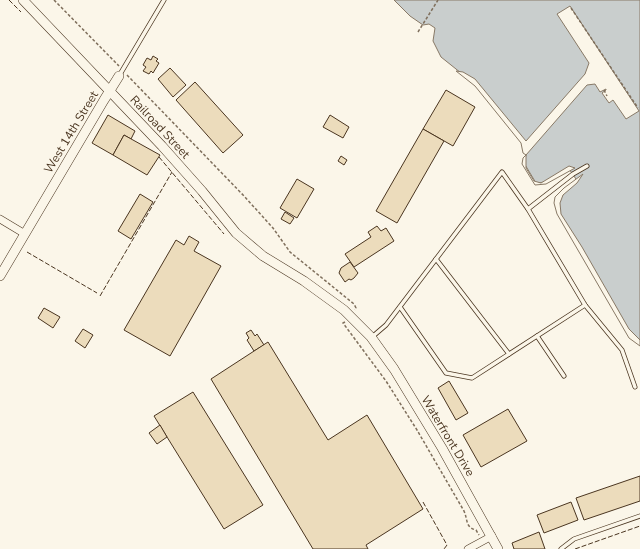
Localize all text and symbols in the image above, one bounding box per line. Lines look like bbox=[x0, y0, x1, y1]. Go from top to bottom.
street label: West 14th Street bbox=[40, 87, 102, 176]
street label: Railroad Street bbox=[127, 92, 194, 163]
street label: Waterfront Drive bbox=[418, 393, 478, 479]

